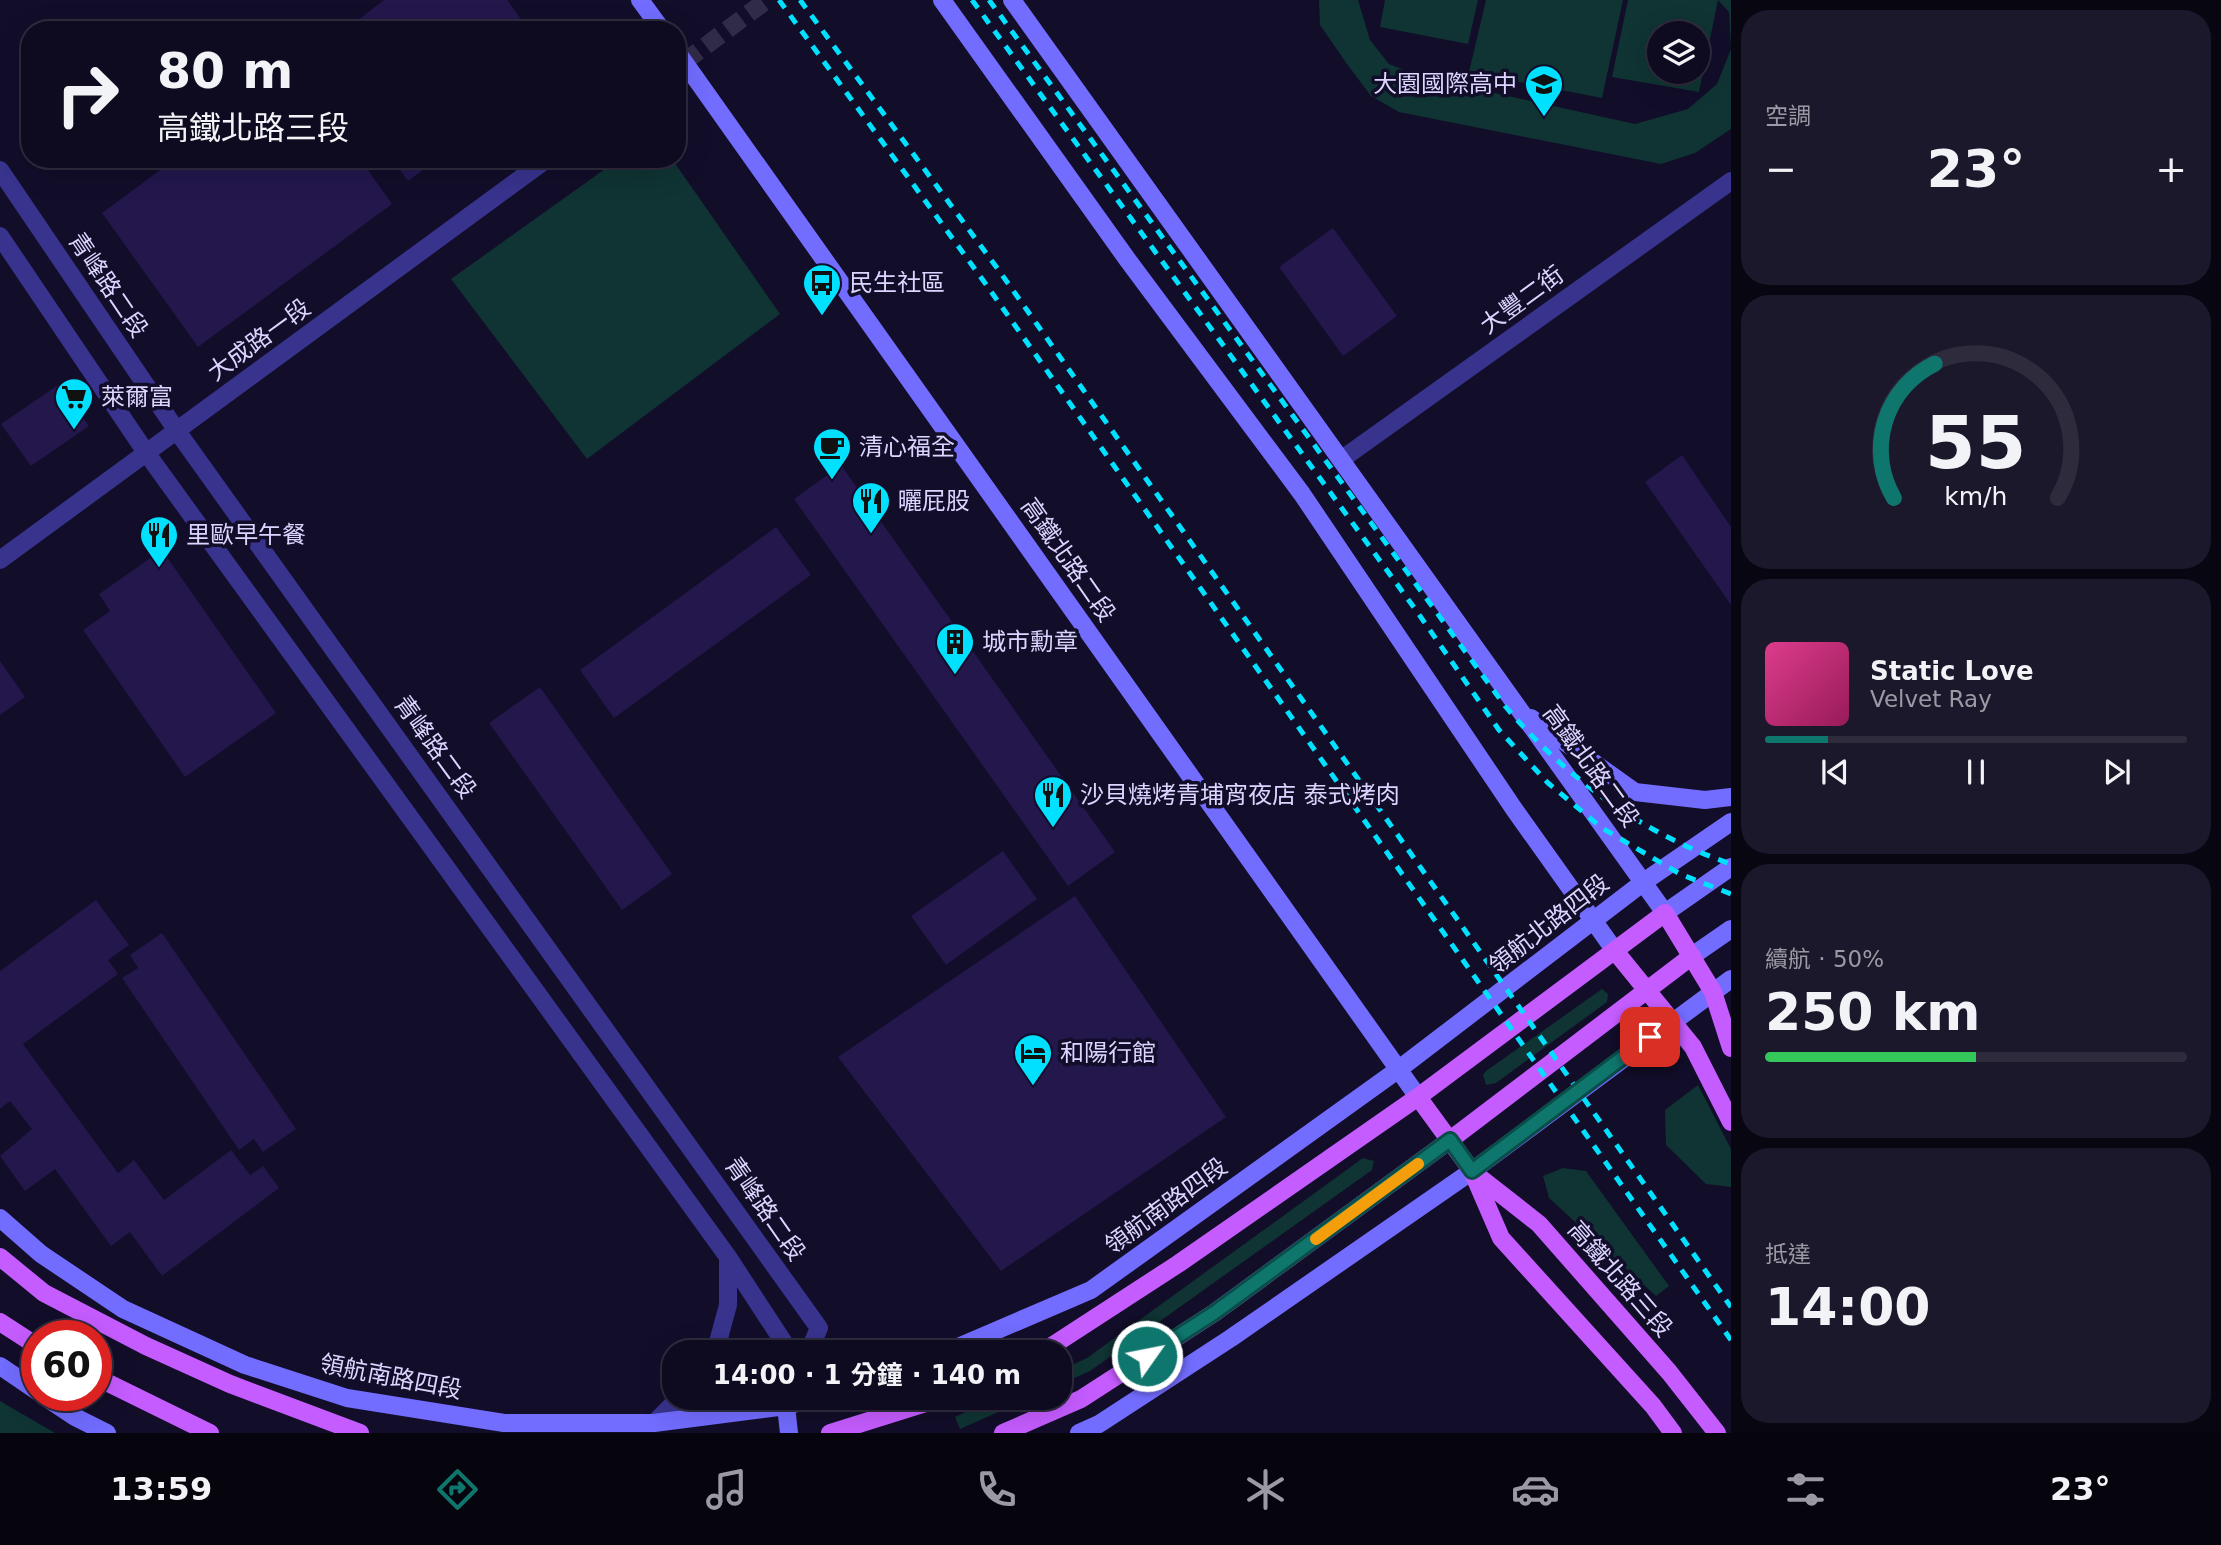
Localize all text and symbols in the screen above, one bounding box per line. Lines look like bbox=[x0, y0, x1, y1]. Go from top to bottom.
map controls bbox=[1647, 21, 1710, 84]
button: layers bbox=[1647, 21, 1710, 84]
text: 80 m bbox=[157, 43, 293, 100]
icon: right bbox=[42, 49, 133, 140]
school or university icon: 大園國際高中 bbox=[1523, 63, 1565, 118]
place label: 大園國際高中 bbox=[1373, 70, 1517, 98]
text: 空調 bbox=[1765, 103, 1811, 129]
text: 高鐵北路三段 bbox=[157, 109, 349, 147]
text: 23° bbox=[1927, 139, 2025, 199]
text: − bbox=[1765, 147, 1797, 191]
text: + bbox=[2155, 147, 2187, 191]
street label: 青峰路二段 bbox=[63, 227, 153, 343]
street label: 大豐二街 bbox=[1475, 260, 1569, 340]
bus stop icon: 民生社區 bbox=[801, 262, 843, 317]
place label: 民生社區 bbox=[849, 269, 945, 297]
street label: 大成路一段 bbox=[202, 293, 316, 387]
supermarket icon: 萊爾富 bbox=[53, 376, 95, 431]
place label: 萊爾富 bbox=[101, 383, 173, 411]
text: 55 bbox=[1925, 400, 2027, 485]
cafe icon: 清心福全 bbox=[811, 426, 853, 481]
place label: 清心福全 bbox=[859, 433, 955, 461]
restaurant icon: 曬屁股 bbox=[850, 480, 892, 535]
text: km/h bbox=[1944, 482, 2008, 511]
place label: 曬屁股 bbox=[898, 487, 970, 515]
street label: 高鐵北路二段 bbox=[1015, 493, 1121, 627]
restaurant icon: 里歐早午餐 bbox=[138, 514, 180, 569]
place label: 里歐早午餐 bbox=[186, 521, 306, 549]
building icon: 城市勳章 bbox=[934, 621, 976, 676]
place label: 城市勳章 bbox=[982, 628, 1078, 656]
text: Static Love bbox=[1870, 656, 2034, 686]
text: Velvet Ray bbox=[1870, 686, 1992, 712]
street label: 青峰路二段 bbox=[388, 690, 482, 804]
street label: 高鐵北路二段 bbox=[1537, 700, 1645, 832]
icon: previous bbox=[1816, 753, 1854, 791]
icon: pause bbox=[1957, 753, 1995, 791]
icon: next bbox=[2098, 753, 2136, 791]
restaurant icon: 沙貝燒烤青埔宵夜店 泰式烤肉 bbox=[1032, 774, 1074, 829]
place label: 沙貝燒烤青埔宵夜店 泰式烤肉 bbox=[1080, 781, 1400, 809]
street label: 領航北路四段 bbox=[1484, 869, 1614, 979]
text: 續航 · 50% bbox=[1765, 946, 1884, 972]
text: 250 km bbox=[1765, 982, 1980, 1042]
pin bbox=[1620, 1007, 1680, 1067]
icon: arrive bbox=[1631, 1018, 1669, 1056]
hotel icon: 和陽行館 bbox=[1012, 1032, 1054, 1087]
place label: 和陽行館 bbox=[1060, 1039, 1156, 1067]
street label: 青峰路二段 bbox=[719, 1152, 811, 1266]
street label: 領航南路四段 bbox=[1100, 1152, 1232, 1260]
street label: 高鐵北路三段 bbox=[1562, 1215, 1678, 1343]
text: 抵達 bbox=[1765, 1241, 1811, 1267]
text: 14:00 bbox=[1765, 1277, 1931, 1337]
position arrow bbox=[1110, 1319, 1184, 1393]
speed limit sign: 60 bbox=[21, 1320, 112, 1411]
street label: 領航南路四段 bbox=[318, 1350, 464, 1404]
text: 14:00 · 1 分鐘 · 140 m bbox=[713, 1360, 1021, 1390]
icon: directions bbox=[433, 1465, 482, 1514]
icon: music bbox=[702, 1465, 751, 1514]
icon: phone bbox=[972, 1465, 1021, 1514]
icon: climate bbox=[1241, 1465, 1290, 1514]
icon: car bbox=[1511, 1465, 1560, 1514]
icon: filters bbox=[1781, 1465, 1830, 1514]
text: 13:59 bbox=[110, 1470, 212, 1508]
text: 23° bbox=[2050, 1470, 2111, 1508]

